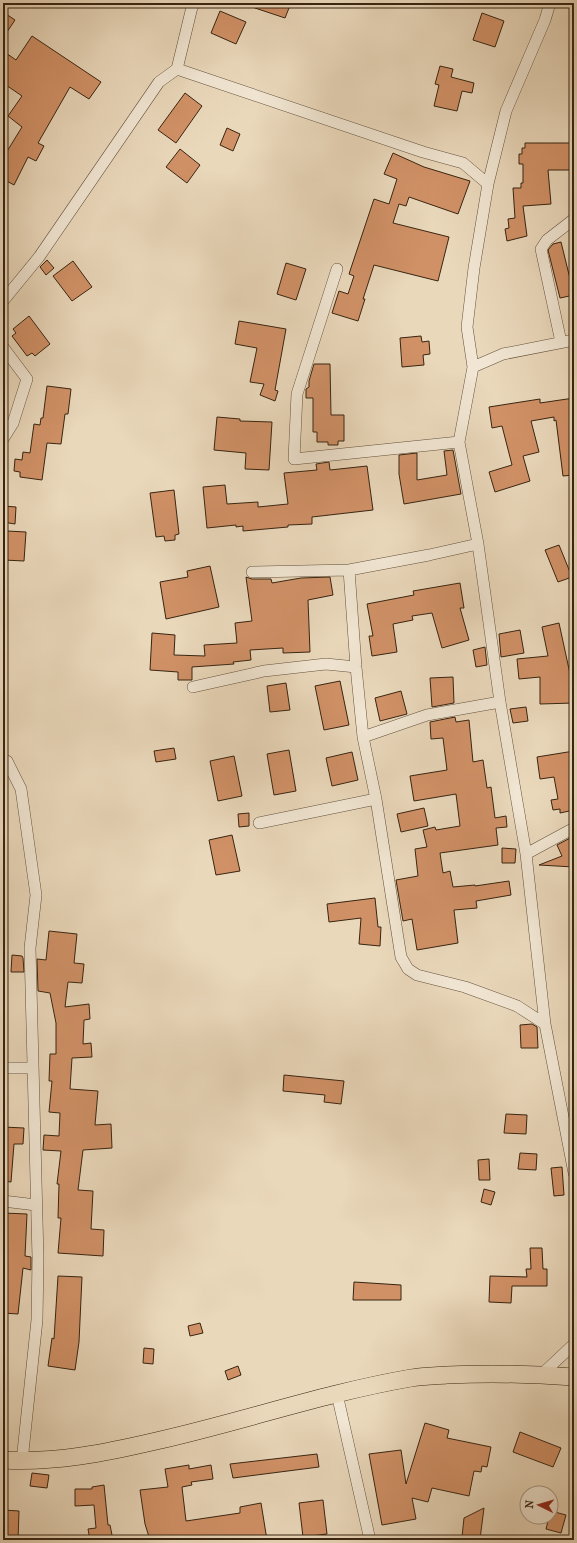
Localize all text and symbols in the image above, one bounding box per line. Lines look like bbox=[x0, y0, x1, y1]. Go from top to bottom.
north arrow bbox=[519, 1485, 559, 1525]
text: N bbox=[523, 1499, 536, 1509]

